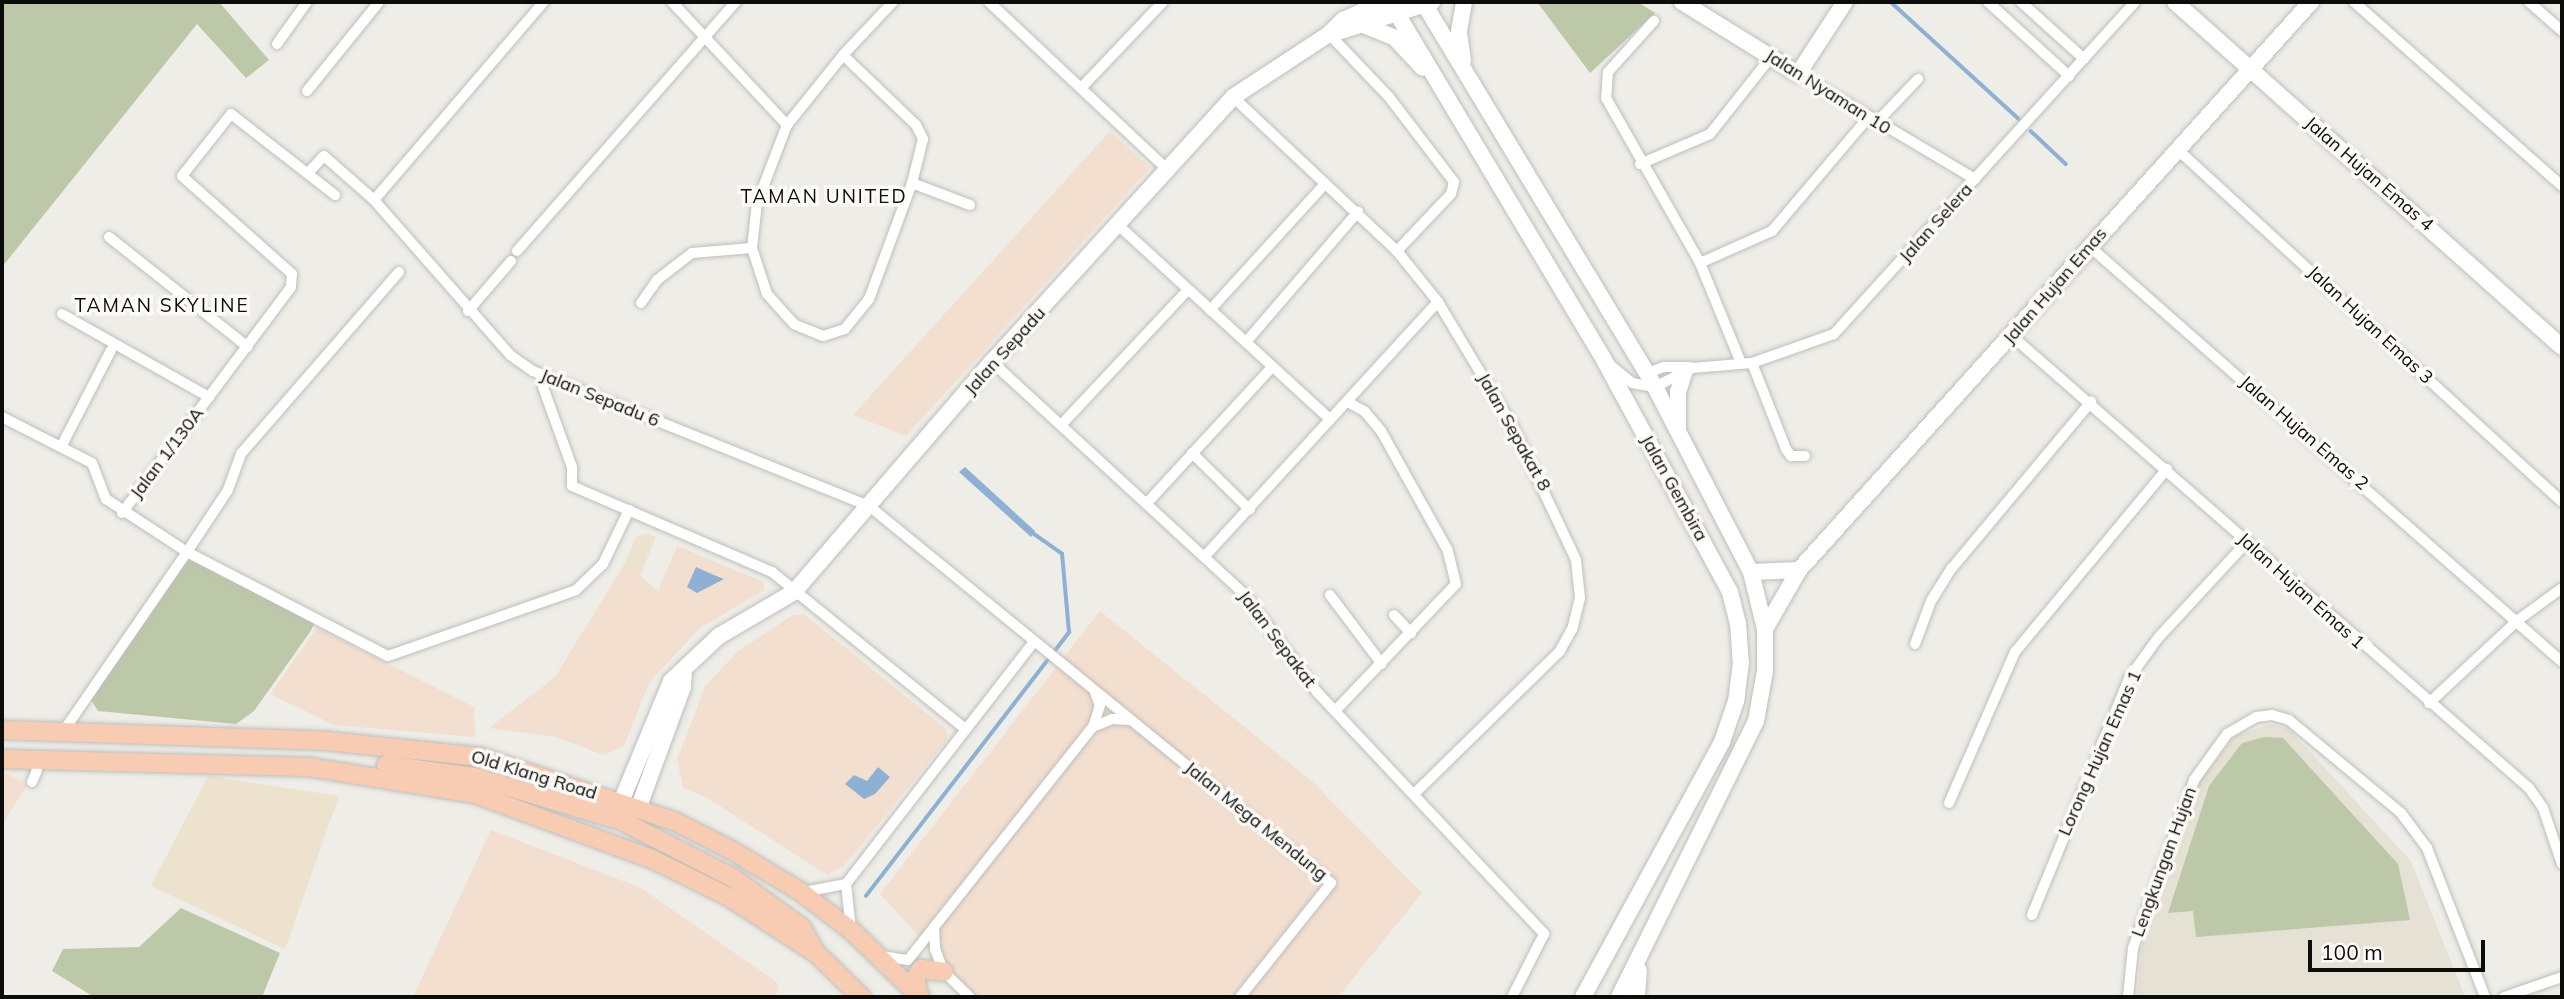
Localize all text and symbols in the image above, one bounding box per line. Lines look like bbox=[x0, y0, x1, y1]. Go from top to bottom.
street label: Jalan Nyaman 10 bbox=[1761, 45, 1895, 139]
street label: Jalan Hujan Emas 4 bbox=[2300, 112, 2438, 236]
street label: Jalan Selera bbox=[1895, 179, 1977, 267]
district label: TAMAN UNITED bbox=[742, 186, 906, 208]
street label: Jalan Hujan Emas bbox=[1998, 223, 2112, 349]
street label: Jalan Hujan Emas 3 bbox=[2303, 261, 2437, 389]
district label: TAMAN SKYLINE bbox=[76, 295, 248, 317]
street label: Jalan Sepadu bbox=[960, 303, 1050, 399]
street label: Jalan Sepadu 6 bbox=[537, 364, 663, 432]
street label: Jalan Sepakat 8 bbox=[1473, 369, 1555, 495]
street label: Jalan Hujan Emas 2 bbox=[2235, 371, 2373, 495]
street label: Jalan 1/130A bbox=[126, 403, 208, 503]
street label: Jalan Gembira bbox=[1636, 431, 1712, 545]
street label: Jalan Hujan Emas 1 bbox=[2233, 528, 2369, 654]
street label: Jalan Sepakat bbox=[1233, 586, 1321, 692]
street label: Lorong Hujan Emas 1 bbox=[2054, 667, 2146, 839]
street label: Old Klang Road bbox=[468, 746, 600, 804]
street label: Jalan Mega Mendung bbox=[1180, 757, 1332, 885]
street label: Lengkungan Hujan bbox=[2127, 784, 2201, 940]
scale bar bbox=[2312, 926, 2489, 970]
text: 100 m bbox=[2321, 939, 2383, 965]

